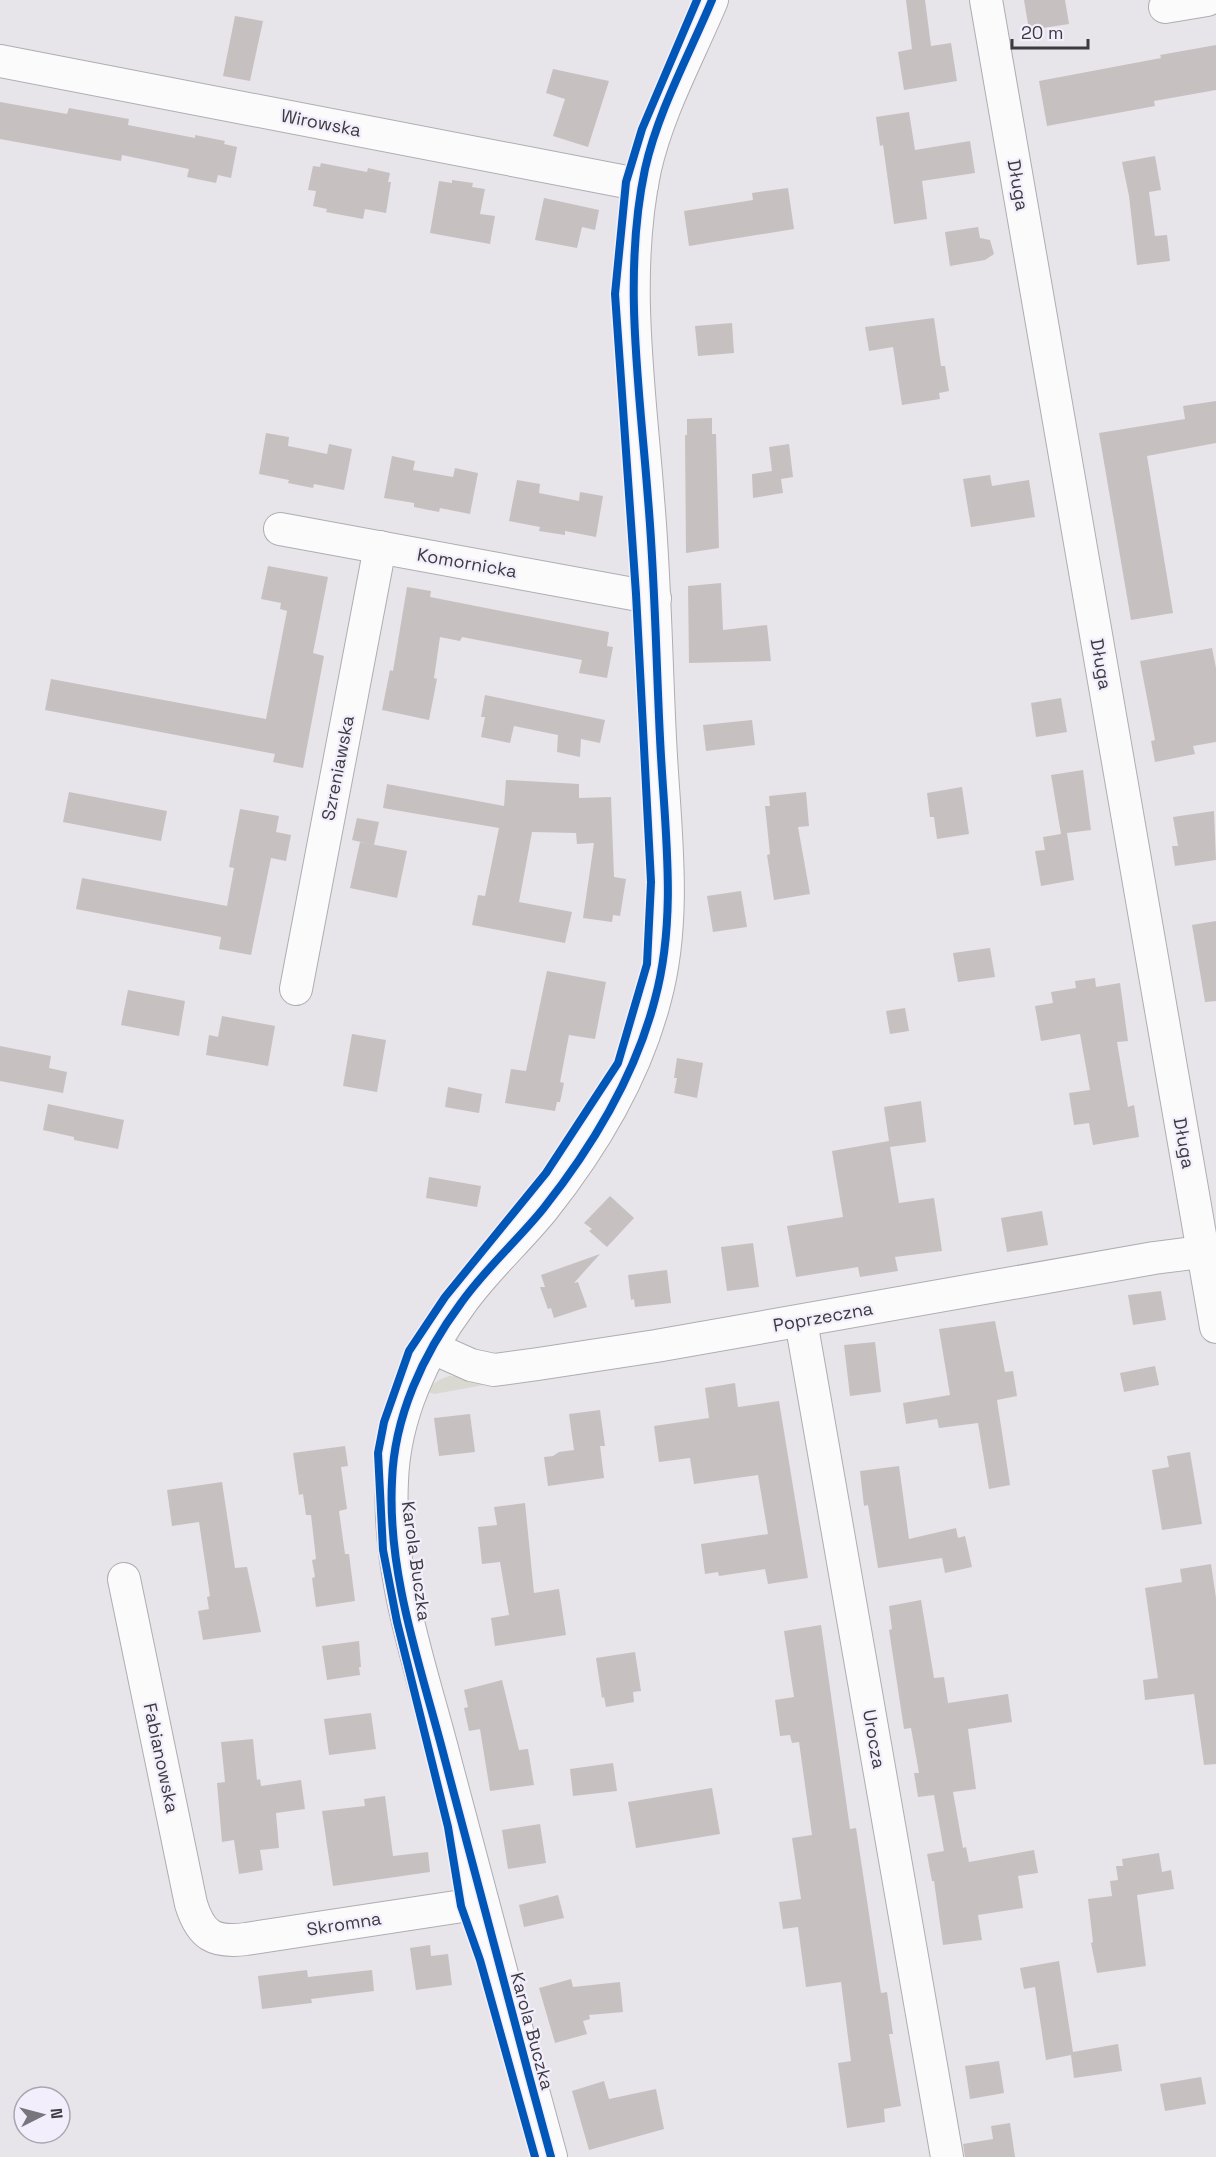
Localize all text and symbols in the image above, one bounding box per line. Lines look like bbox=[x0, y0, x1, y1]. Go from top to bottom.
scale bar bbox=[1012, 12, 1088, 50]
text: 20 m bbox=[1021, 21, 1064, 44]
street label: Wirowska bbox=[279, 103, 363, 142]
street label: Długa bbox=[1003, 158, 1034, 212]
street label: Komornicka bbox=[415, 542, 519, 583]
street label: Długa bbox=[1086, 637, 1117, 691]
street label: Szreniawska bbox=[316, 713, 359, 823]
street label: Długa bbox=[1169, 1116, 1200, 1170]
street label: Poprzeczna bbox=[771, 1296, 875, 1337]
street label: Karola Buczka bbox=[397, 1499, 436, 1622]
street label: Fabianowska bbox=[139, 1701, 184, 1815]
street label: Urocza bbox=[858, 1708, 891, 1770]
street label: Skromna bbox=[305, 1906, 383, 1941]
street label: Karola Buczka bbox=[506, 1970, 559, 2092]
north arrow bbox=[12, 2085, 72, 2145]
text: N bbox=[45, 2107, 67, 2120]

